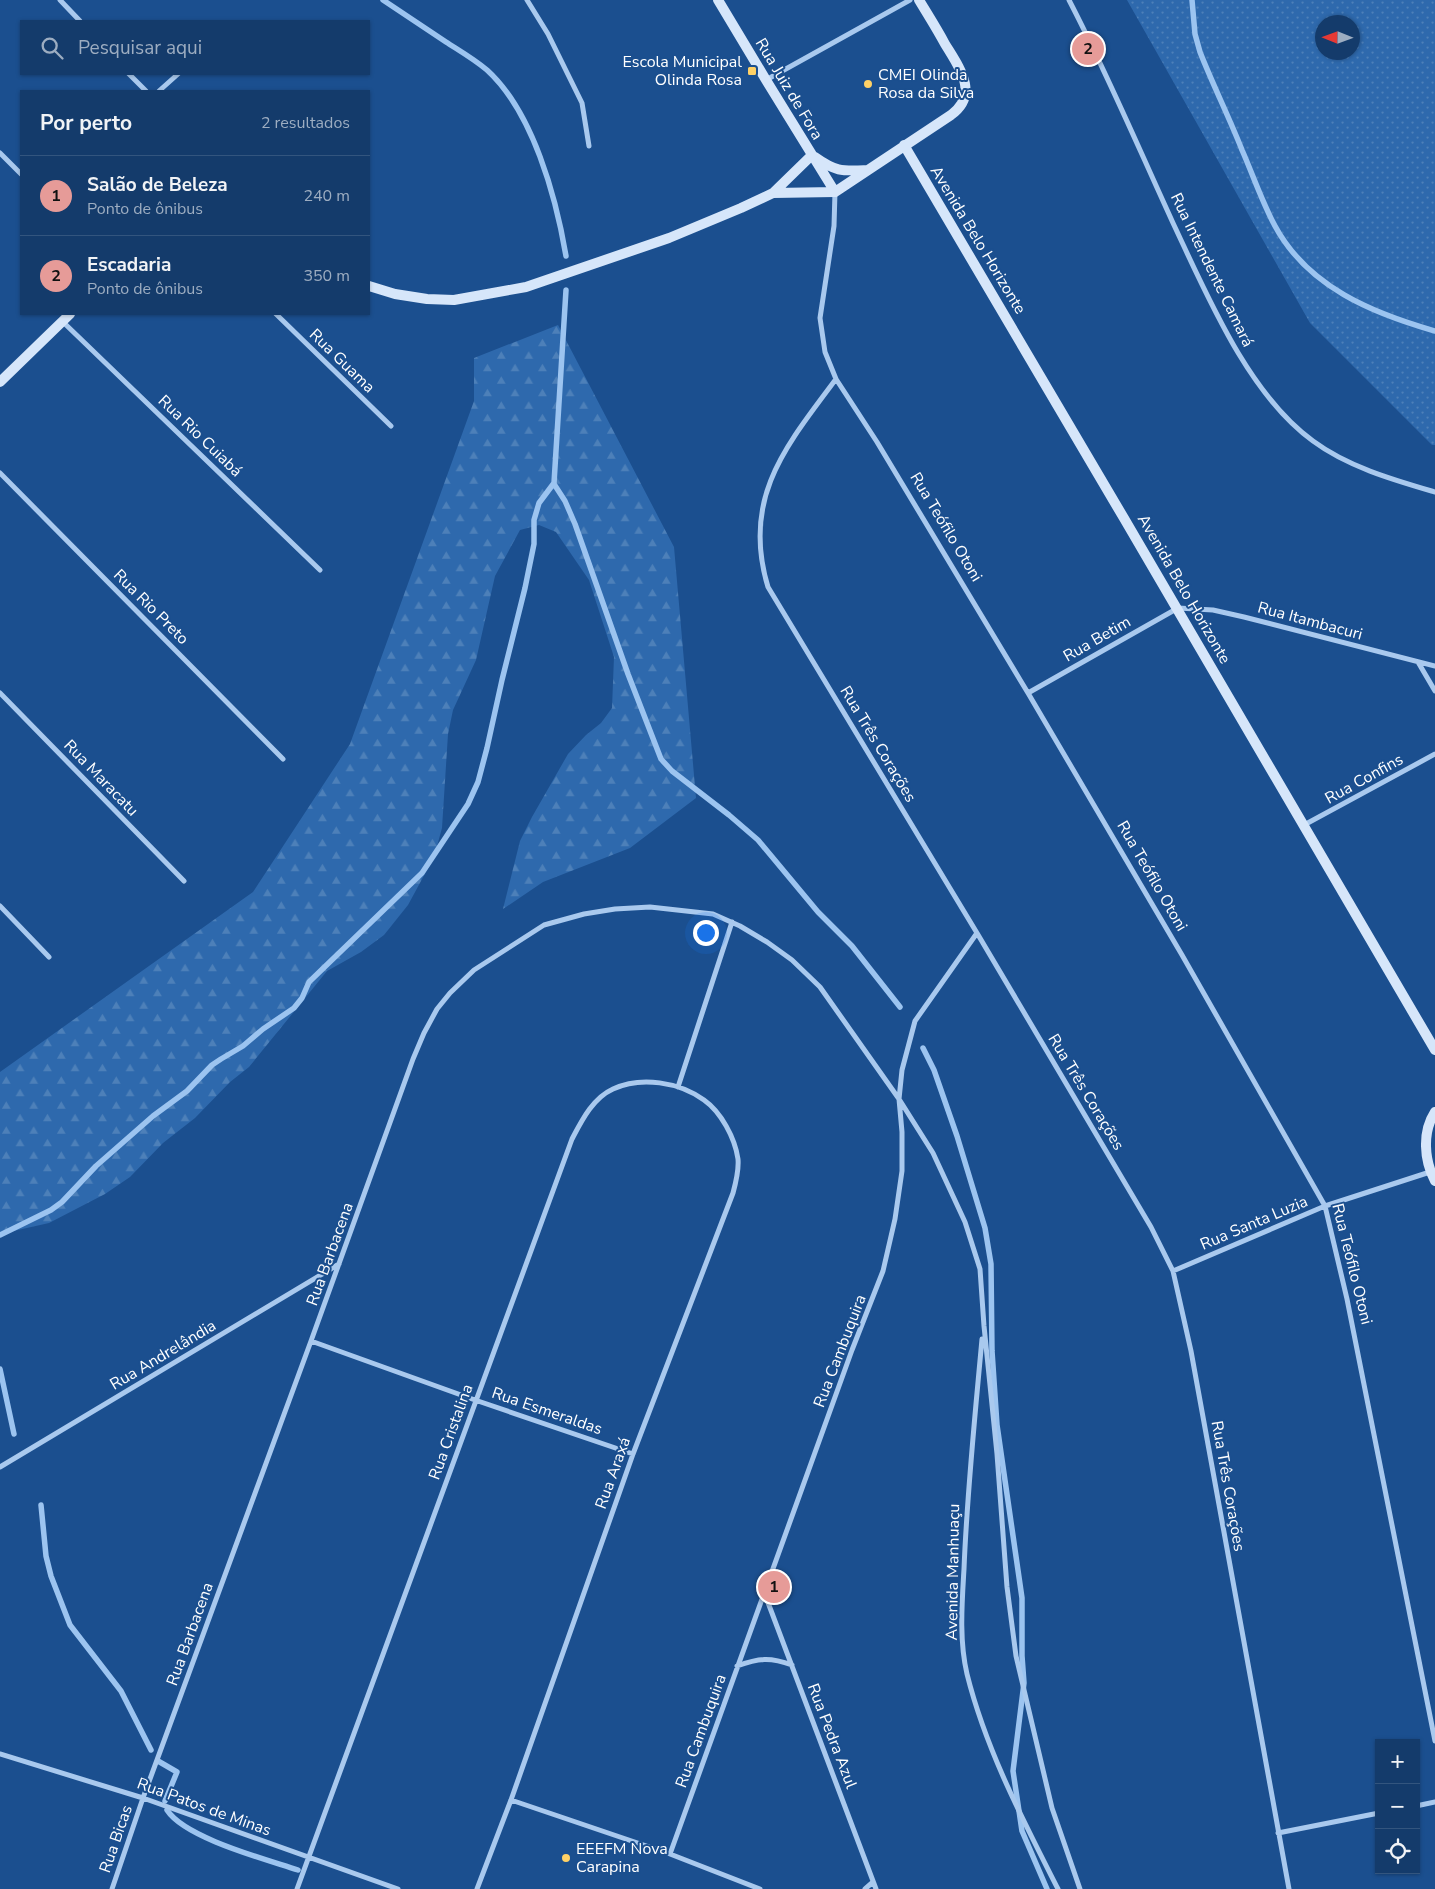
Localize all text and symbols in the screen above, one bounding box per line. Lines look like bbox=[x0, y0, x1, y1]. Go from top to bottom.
north arrow bbox=[1315, 15, 1360, 60]
search box bbox=[20, 20, 370, 75]
pin: 2 bbox=[1072, 30, 1104, 68]
icon: search bbox=[38, 34, 66, 62]
street label: Rua Juiz de Fora bbox=[750, 34, 828, 144]
text: Pesquisar aqui bbox=[78, 35, 202, 61]
place label: Escola Municipal Olinda Rosa bbox=[623, 51, 742, 91]
place label: CMEI Olinda Rosa da Silva bbox=[878, 64, 974, 104]
marker: Escola Municipal Olinda Rosa bbox=[746, 65, 758, 77]
marker: CMEI Olinda Rosa da Silva bbox=[862, 78, 874, 90]
text: Por perto bbox=[40, 109, 132, 137]
text: 2 resultados bbox=[261, 112, 350, 134]
street label: Avenida Belo Horizonte bbox=[925, 162, 1031, 318]
text: Salão de Beleza bbox=[87, 172, 228, 198]
text: 1 bbox=[51, 185, 61, 207]
text: 240 m bbox=[303, 185, 350, 207]
street label: Rua Intendente Camará bbox=[1165, 189, 1259, 351]
text: Ponto de ônibus bbox=[87, 198, 203, 220]
text: Escadaria bbox=[87, 252, 171, 278]
text: 2 bbox=[51, 265, 61, 287]
text: 350 m bbox=[303, 265, 350, 287]
text: Ponto de ônibus bbox=[87, 278, 203, 300]
street label: Rua Guama bbox=[304, 324, 380, 398]
street label: Rua Rio Cuiabá bbox=[153, 390, 247, 482]
street label: Rua Teófilo Otoni bbox=[905, 468, 987, 586]
street label: Avenida Belo Horizonte bbox=[1132, 510, 1236, 668]
street label: Rua Rio Preto bbox=[108, 564, 194, 650]
street label: Rua Itambacuri bbox=[1255, 596, 1365, 646]
street label: Rua Betim bbox=[1059, 611, 1135, 667]
street label: Rua Três Corações bbox=[835, 682, 921, 806]
street label: Rua Maracatu bbox=[59, 735, 143, 821]
street label: Rua Confins bbox=[1321, 748, 1407, 810]
street label: Rua Teófilo Otoni bbox=[1111, 817, 1193, 935]
your location bbox=[693, 920, 719, 946]
street label: Rua Três Corações bbox=[1043, 1030, 1129, 1154]
street label: Rua Santa Luzia bbox=[1197, 1190, 1311, 1256]
street label: Rua Barbacena bbox=[301, 1199, 359, 1309]
street label: Rua Teófilo Otoni bbox=[1326, 1201, 1378, 1327]
street label: Rua Cambuquira bbox=[808, 1291, 872, 1411]
street label: Rua Andrelândia bbox=[106, 1315, 220, 1395]
street label: Rua Cristalina bbox=[424, 1381, 478, 1483]
street label: Rua Esmeraldas bbox=[489, 1382, 605, 1440]
street label: Rua Três Corações bbox=[1206, 1419, 1250, 1553]
street label: Rua Araxá bbox=[590, 1434, 636, 1512]
street label: Avenida Manhuaçu bbox=[941, 1503, 965, 1641]
pin: 1 bbox=[758, 1568, 790, 1606]
street label: Rua Barbacena bbox=[161, 1579, 219, 1689]
street label: Rua Cambuquira bbox=[670, 1671, 732, 1791]
street label: Rua Pedra Azul bbox=[802, 1680, 862, 1792]
map controls bbox=[1375, 1739, 1420, 1874]
button: + bbox=[1375, 1739, 1420, 1784]
street label: Rua Patos de Minas bbox=[134, 1772, 274, 1842]
button: − bbox=[1375, 1784, 1420, 1829]
street label: Rua Bicas bbox=[94, 1802, 138, 1876]
button: locate bbox=[1375, 1829, 1420, 1874]
place label: EEEFM Nova Carapina bbox=[576, 1838, 668, 1878]
marker: EEEFM Nova Carapina bbox=[560, 1852, 572, 1864]

